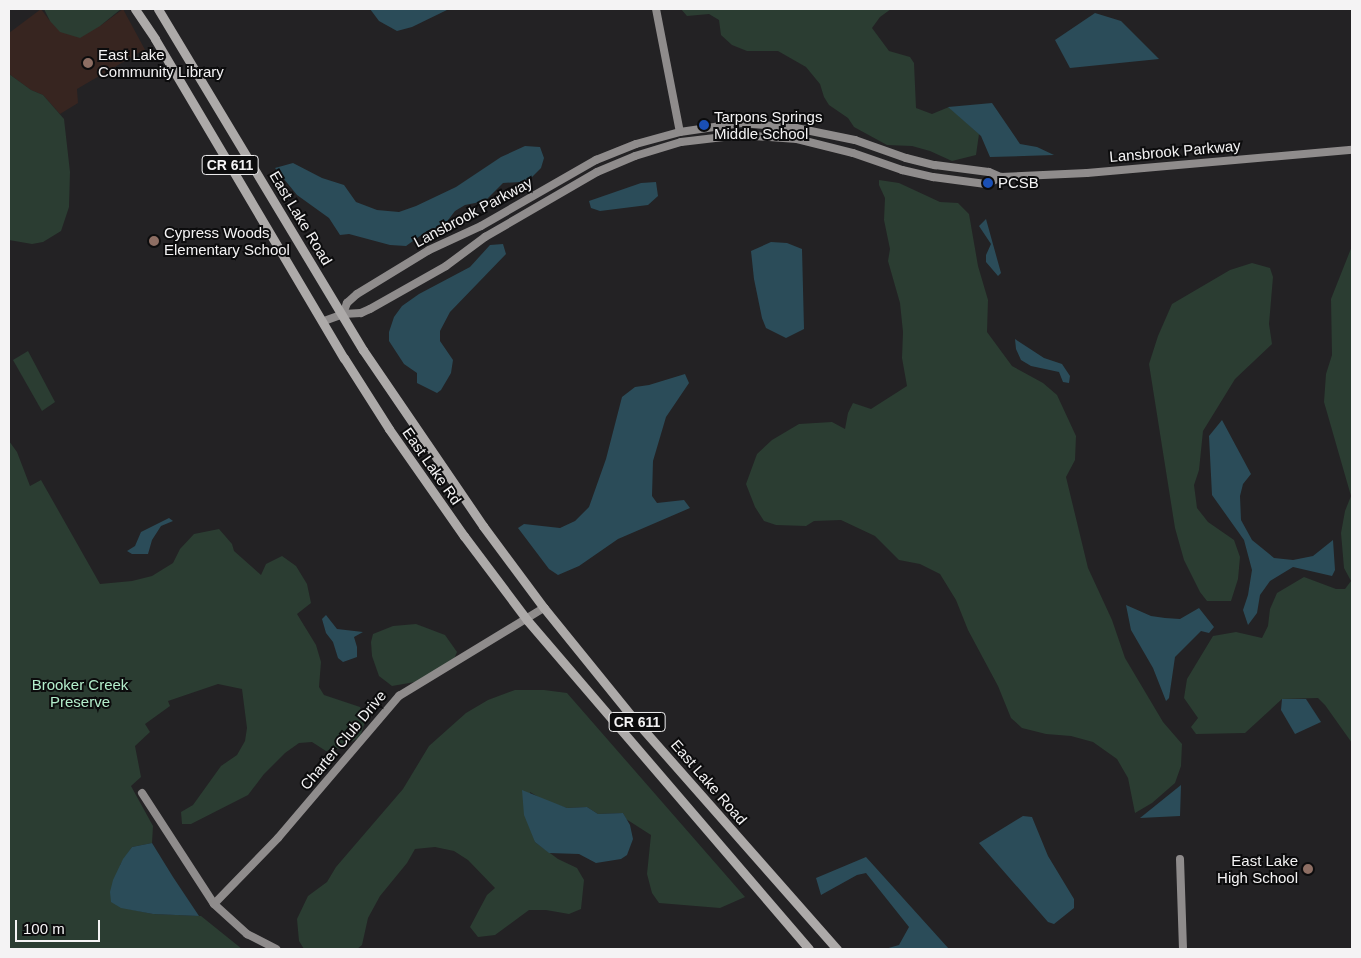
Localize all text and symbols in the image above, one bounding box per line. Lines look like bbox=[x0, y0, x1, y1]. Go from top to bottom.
place label: East Lake Community Library bbox=[98, 45, 224, 80]
marker: East Lake Community Library bbox=[82, 57, 94, 69]
place label: Tarpons Springs Middle School bbox=[714, 107, 822, 142]
marker: Tarpons Springs Middle School bbox=[698, 119, 710, 131]
street label: Lansbrook Parkway bbox=[1109, 136, 1241, 166]
road number: CR 611 bbox=[201, 154, 259, 176]
street label: East Lake Road bbox=[266, 168, 336, 268]
street label: Lansbrook Parkway bbox=[411, 173, 535, 251]
place label: PCSB bbox=[998, 174, 1039, 192]
marker: PCSB bbox=[982, 177, 994, 189]
place label: Cypress Woods Elementary School bbox=[164, 223, 290, 258]
marker: Cypress Woods Elementary School bbox=[148, 235, 160, 247]
street label: East Lake Rd bbox=[399, 424, 465, 508]
park label: Brooker Creek Preserve bbox=[32, 675, 128, 710]
street label: Charter Club Drive bbox=[296, 687, 390, 793]
road number: CR 611 bbox=[608, 710, 666, 734]
street label: East Lake Road bbox=[667, 736, 751, 828]
place label: East Lake High School bbox=[1217, 851, 1298, 886]
marker: East Lake High School bbox=[1302, 863, 1314, 875]
scale bar bbox=[18, 910, 102, 942]
text: 100 m bbox=[23, 920, 65, 937]

